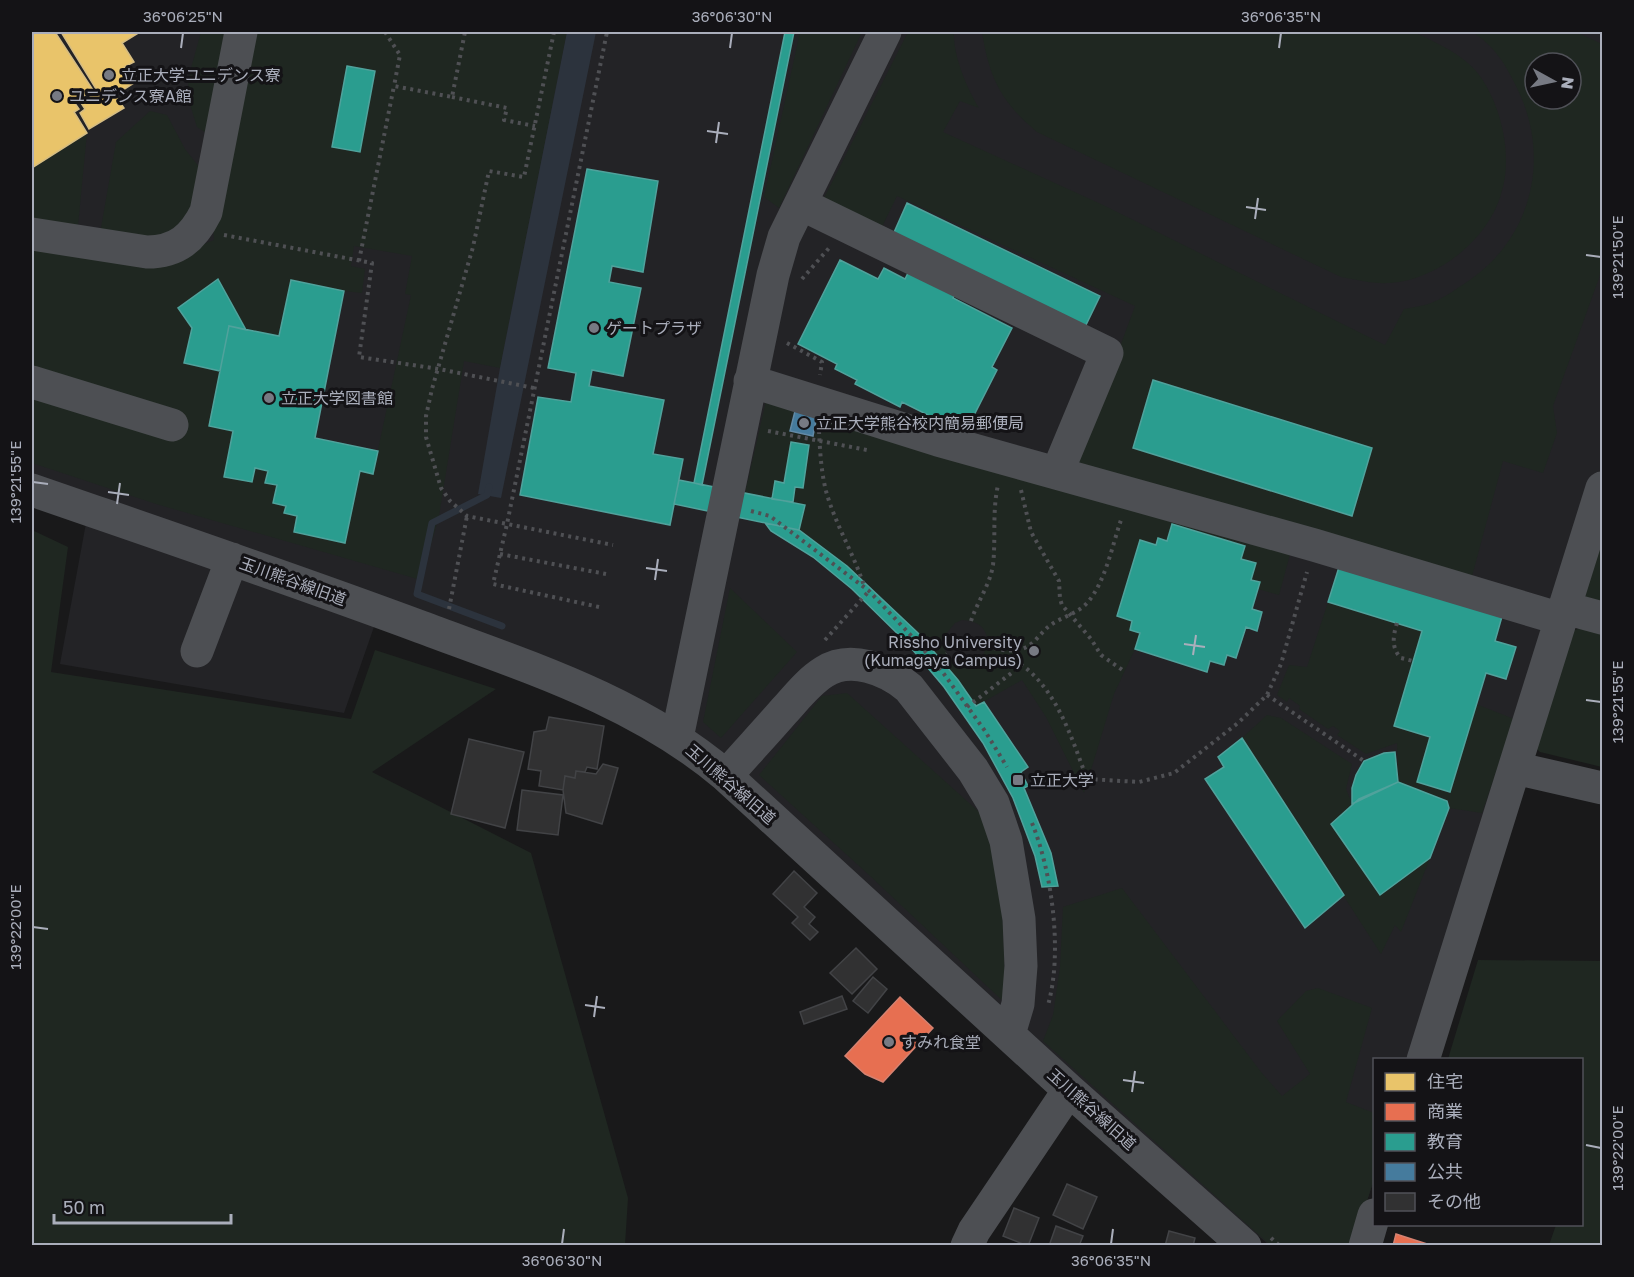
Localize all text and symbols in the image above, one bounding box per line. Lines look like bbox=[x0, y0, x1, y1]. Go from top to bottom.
text: 36°06'25"N bbox=[143, 7, 223, 25]
text: 36°06'30"N bbox=[692, 7, 772, 25]
text: 36°06'35"N bbox=[1241, 7, 1321, 25]
north arrow bbox=[1523, 51, 1583, 111]
place label: 立正大学ユニデンス寮 bbox=[121, 65, 281, 85]
marker: 立正大学ユニデンス寮 bbox=[102, 68, 116, 82]
text: N bbox=[1557, 76, 1579, 91]
place label: ユニデンス寮A館 bbox=[69, 86, 191, 106]
marker: ユニデンス寮A館 bbox=[50, 89, 64, 103]
text: 139°21'50"E bbox=[1608, 215, 1626, 299]
place label: ゲートプラザ bbox=[606, 318, 702, 338]
marker: ゲートプラザ bbox=[587, 321, 601, 335]
place label: 立正大学図書館 bbox=[281, 388, 393, 408]
marker: 立正大学図書館 bbox=[262, 391, 276, 405]
place label: 立正大学熊谷校内簡易郵便局 bbox=[816, 413, 1024, 433]
marker: 立正大学熊谷校内簡易郵便局 bbox=[797, 416, 811, 430]
text: 139°21'55"E bbox=[6, 441, 24, 523]
street label: 玉川熊谷線旧道 bbox=[237, 552, 349, 610]
place label: Rissho University (Kumagaya Campus) bbox=[864, 632, 1022, 670]
marker: Rissho University (Kumagaya Campus) bbox=[1027, 644, 1041, 658]
text: 139°21'55"E bbox=[1608, 661, 1626, 743]
street label: 玉川熊谷線旧道 bbox=[682, 740, 780, 828]
place label: 立正大学 bbox=[1030, 770, 1094, 790]
marker: 立正大学 bbox=[1011, 773, 1025, 787]
text: 139°22'00"E bbox=[6, 884, 24, 970]
place label: すみれ食堂 bbox=[901, 1032, 981, 1052]
marker: すみれ食堂 bbox=[882, 1035, 896, 1049]
legend bbox=[1373, 1058, 1583, 1226]
street label: 玉川熊谷線旧道 bbox=[1044, 1064, 1140, 1154]
text: 住宅 bbox=[1427, 1070, 1463, 1092]
text: 商業 bbox=[1427, 1100, 1463, 1122]
text: 139°22'00"E bbox=[1608, 1105, 1626, 1191]
text: 教育 bbox=[1427, 1130, 1463, 1152]
text: 公共 bbox=[1427, 1160, 1463, 1182]
scale bar bbox=[54, 1187, 231, 1225]
text: その他 bbox=[1427, 1190, 1481, 1212]
text: 50 m bbox=[63, 1196, 105, 1218]
text: 36°06'30"N bbox=[522, 1251, 602, 1269]
text: 36°06'35"N bbox=[1071, 1251, 1151, 1269]

